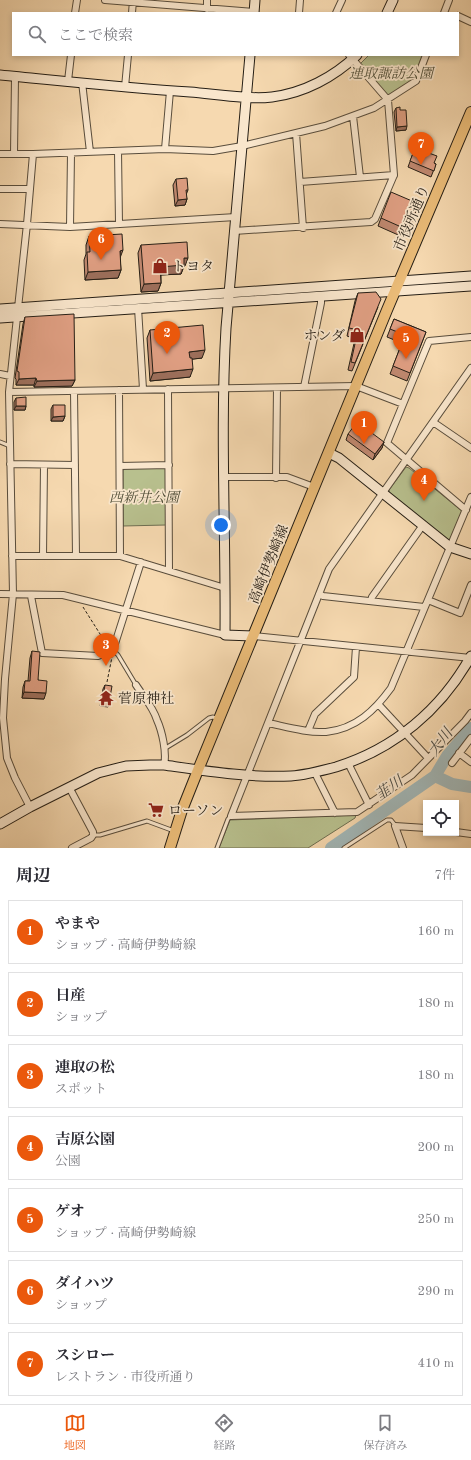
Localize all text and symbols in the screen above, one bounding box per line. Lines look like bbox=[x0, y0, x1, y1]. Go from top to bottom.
search box bbox=[12, 12, 459, 56]
icon: search bbox=[26, 23, 48, 45]
text: ここで検索 bbox=[58, 29, 133, 44]
park label: 連取諏訪公園 bbox=[349, 66, 435, 81]
pin: 7 bbox=[408, 132, 434, 165]
street label: 市役所通り bbox=[391, 183, 432, 253]
pin: 6 bbox=[88, 227, 114, 260]
shop icon: トヨタ bbox=[151, 257, 169, 275]
place label: トヨタ bbox=[172, 260, 214, 274]
pin: 2 bbox=[154, 321, 180, 354]
shop icon: ホンダ bbox=[348, 326, 366, 344]
pin: 5 bbox=[393, 326, 419, 359]
place label: ホンダ bbox=[304, 328, 345, 343]
pin: 1 bbox=[351, 411, 377, 444]
pin: 4 bbox=[411, 468, 437, 501]
park label: 西新井公園 bbox=[109, 490, 181, 505]
your location bbox=[211, 515, 231, 535]
street label: 高崎伊勢崎線 bbox=[246, 522, 291, 606]
pin: 3 bbox=[93, 633, 119, 666]
temple icon: 菅原神社 bbox=[97, 689, 115, 707]
place label: 菅原神社 bbox=[118, 691, 174, 706]
water label: 大川 bbox=[425, 724, 457, 759]
water label: 韮川 bbox=[372, 772, 408, 804]
map controls bbox=[423, 800, 459, 836]
button: locate bbox=[423, 800, 459, 836]
supermarket icon: ローソン bbox=[147, 801, 165, 819]
place label: ローソン bbox=[168, 804, 223, 818]
text: 周辺 bbox=[16, 868, 50, 885]
text: 7件 bbox=[434, 869, 455, 882]
text: やまや bbox=[55, 917, 100, 932]
text: 1 bbox=[26, 925, 34, 938]
text: 160 m bbox=[417, 925, 454, 938]
text: ショップ · 高崎伊勢崎線 bbox=[55, 939, 196, 952]
text: 日産 bbox=[55, 989, 85, 1004]
text: 2 bbox=[26, 997, 34, 1010]
text: 180 m bbox=[417, 997, 454, 1010]
text: ショップ bbox=[55, 1011, 107, 1024]
text: 連取の松 bbox=[55, 1061, 115, 1076]
text: 3 bbox=[26, 1069, 34, 1082]
text: 180 m bbox=[417, 1069, 454, 1082]
text: スポット bbox=[55, 1083, 107, 1096]
text: 吉原公園 bbox=[55, 1133, 115, 1148]
text: 4 bbox=[26, 1141, 34, 1154]
text: 200 m bbox=[417, 1141, 454, 1154]
text: 公園 bbox=[55, 1155, 81, 1168]
text: ゲオ bbox=[55, 1205, 85, 1220]
text: 5 bbox=[26, 1213, 34, 1226]
text: 250 m bbox=[417, 1213, 454, 1226]
text: ショップ · 高崎伊勢崎線 bbox=[55, 1227, 196, 1240]
text: ダイハツ bbox=[55, 1277, 114, 1292]
text: 6 bbox=[26, 1285, 34, 1298]
text: 290 m bbox=[417, 1285, 454, 1298]
text: ショップ bbox=[55, 1299, 107, 1312]
text: スシロー bbox=[55, 1349, 115, 1364]
text: 7 bbox=[26, 1357, 34, 1370]
text: 410 m bbox=[417, 1357, 454, 1370]
text: レストラン · 市役所通り bbox=[55, 1371, 196, 1384]
tab: 地図 bbox=[64, 1412, 86, 1454]
tab: 経路 bbox=[213, 1412, 235, 1454]
tab: 保存済み bbox=[363, 1412, 407, 1454]

